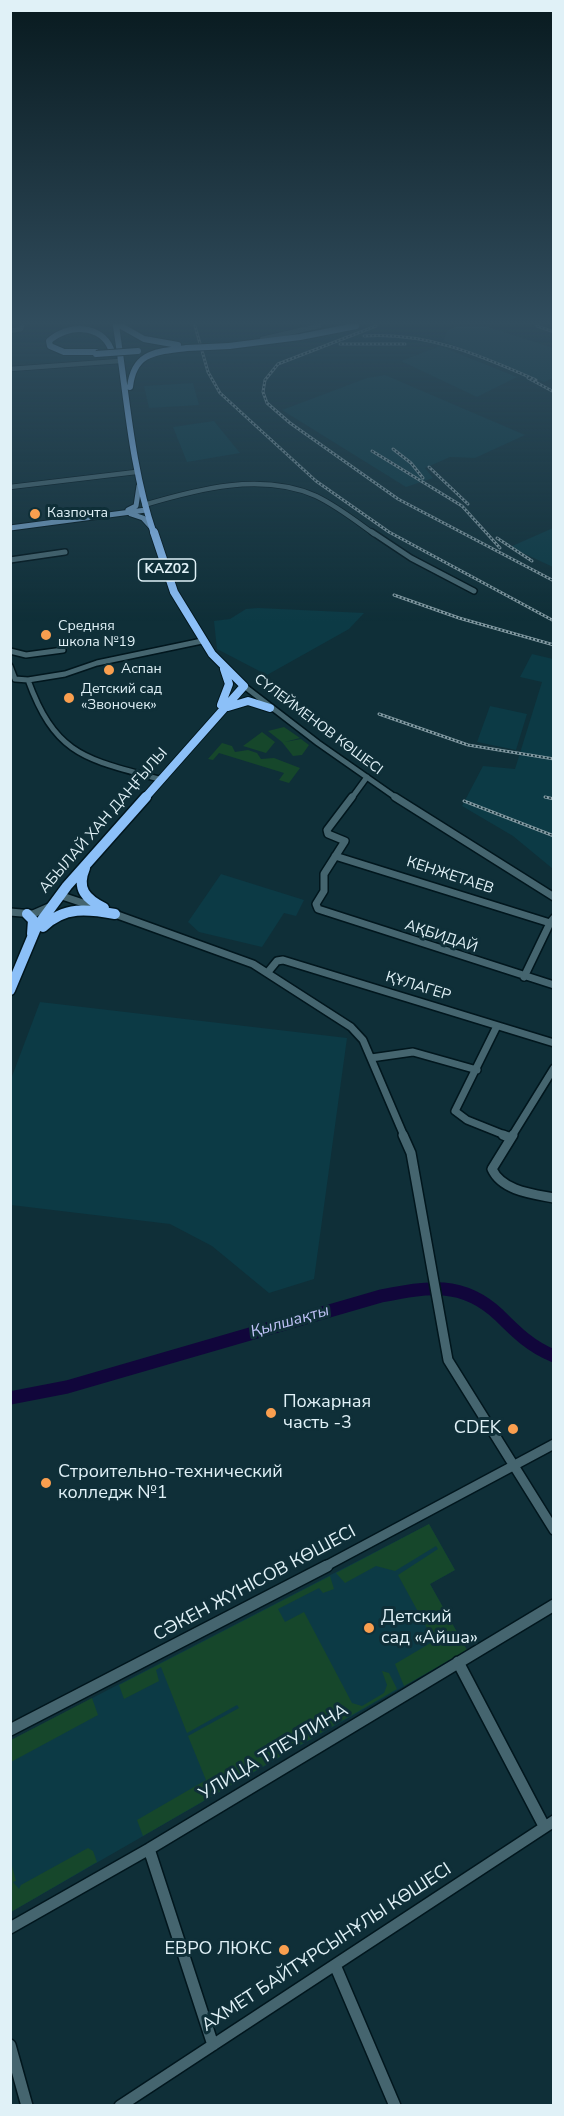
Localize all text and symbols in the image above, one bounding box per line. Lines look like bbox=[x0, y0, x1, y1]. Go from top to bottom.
place label: Казпочта bbox=[47, 506, 108, 522]
marker: Казпочта bbox=[28, 507, 42, 521]
road number: KАZ02 bbox=[138, 559, 195, 581]
place label: Средняя школа №19 bbox=[58, 619, 135, 652]
marker: Средняя школа №19 bbox=[39, 628, 53, 642]
place label: Аспан bbox=[121, 662, 162, 678]
marker: Аспан bbox=[102, 663, 116, 677]
street label: СҮЛЕЙМЕНОВ КӨШЕСІ bbox=[250, 671, 386, 779]
place label: Детский сад «Звоночек» bbox=[81, 682, 162, 714]
marker: Детский сад «Звоночек» bbox=[62, 691, 76, 705]
street label: АБЫЛАЙ ХАН ДАҢҒЫЛЫ bbox=[36, 745, 172, 897]
street label: КЕНЖЕТАЕВ bbox=[404, 853, 496, 899]
street label: АҚБИДАЙ bbox=[402, 917, 480, 957]
street label: ҚҰЛАГЕР bbox=[383, 969, 453, 1005]
water label: Қылшақты bbox=[249, 1302, 331, 1342]
place label: Пожарная часть -3 bbox=[283, 1392, 371, 1434]
marker: Пожарная часть -3 bbox=[264, 1406, 278, 1420]
place label: CDEK bbox=[454, 1418, 501, 1440]
marker: CDEK bbox=[506, 1422, 520, 1436]
place label: Строительно-технический колледж №1 bbox=[58, 1462, 283, 1504]
marker: Строительно-технический колледж №1 bbox=[39, 1476, 53, 1490]
street label: СӘКЕН ЖҮНІСОВ КӨШЕСІ bbox=[150, 1521, 360, 1647]
place label: Детский сад «Айша» bbox=[381, 1607, 478, 1650]
marker: Детский сад «Айша» bbox=[362, 1621, 376, 1635]
street label: УЛИЦА ТЛЕУЛИНА bbox=[196, 1700, 352, 1806]
street label: АХМЕТ БАЙТҰРСЫНҰЛЫ КӨШЕСІ bbox=[198, 1859, 456, 2037]
place label: ЕВРО ЛЮКС bbox=[165, 1939, 272, 1961]
marker: ЕВРО ЛЮКС bbox=[277, 1943, 291, 1957]

